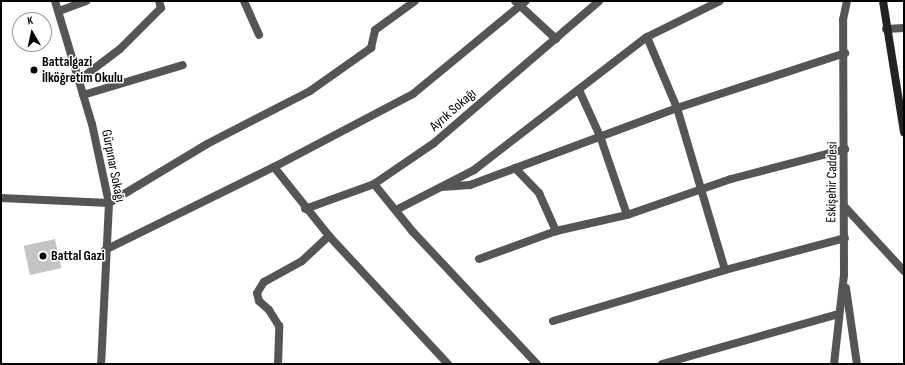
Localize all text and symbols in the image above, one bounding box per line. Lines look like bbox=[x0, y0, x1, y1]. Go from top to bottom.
north arrow bbox=[12, 12, 52, 52]
text: K bbox=[26, 14, 34, 27]
place label: Battalgazi İlköğretim Okulu bbox=[42, 54, 123, 86]
marker: Battalgazi İlköğretim Okulu bbox=[29, 65, 39, 75]
street label: Ayrık Sokağı bbox=[426, 85, 480, 135]
street label: Gürpınar Sokağı bbox=[98, 128, 128, 204]
street label: Eskişehir Caddesi bbox=[823, 141, 841, 223]
place label: Battal Gazi bbox=[51, 248, 105, 264]
marker: Battal Gazi bbox=[38, 251, 48, 261]

